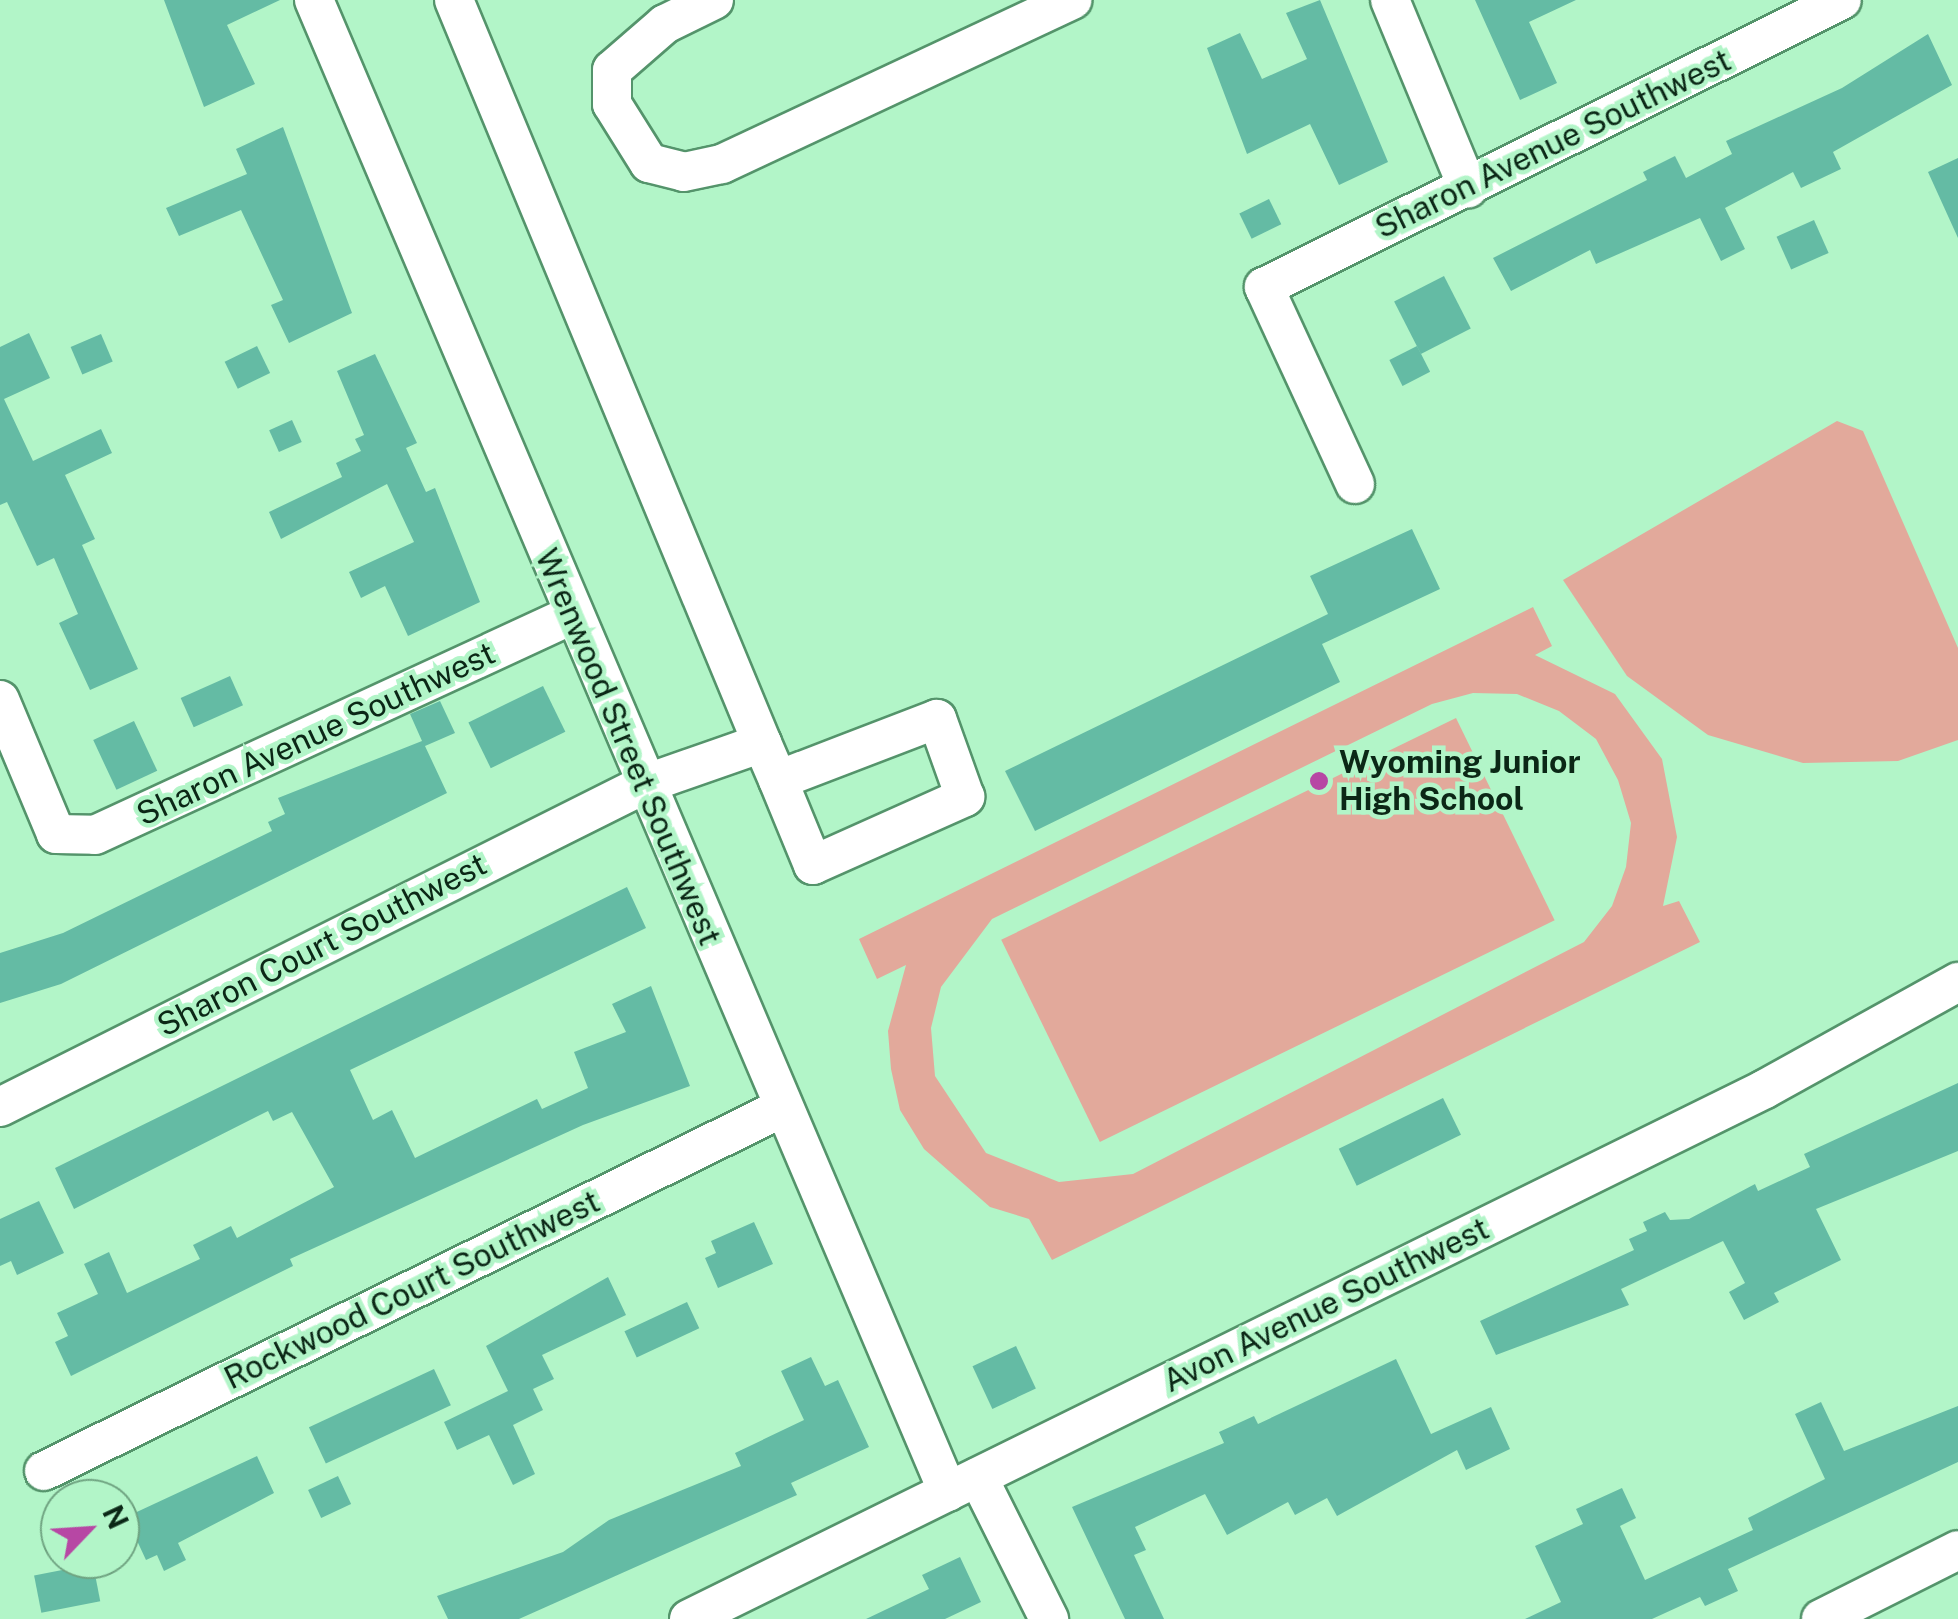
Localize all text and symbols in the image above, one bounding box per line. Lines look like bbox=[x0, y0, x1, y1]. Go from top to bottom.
street label: Sharon Avenue Southwest bbox=[1369, 41, 1737, 247]
street label: Wrenwood Street Southwest bbox=[527, 543, 729, 951]
street label: Sharon Avenue Southwest bbox=[131, 634, 501, 834]
place label: Wyoming Junior High School bbox=[1339, 744, 1581, 819]
marker: Wyoming Junior High School bbox=[1308, 770, 1330, 792]
street label: Sharon Court Southwest bbox=[151, 845, 493, 1045]
street label: Rockwood Court Southwest bbox=[218, 1182, 606, 1398]
street label: Avon Avenue Southwest bbox=[1157, 1209, 1495, 1401]
north arrow bbox=[40, 1479, 140, 1579]
text: N bbox=[96, 1500, 135, 1534]

